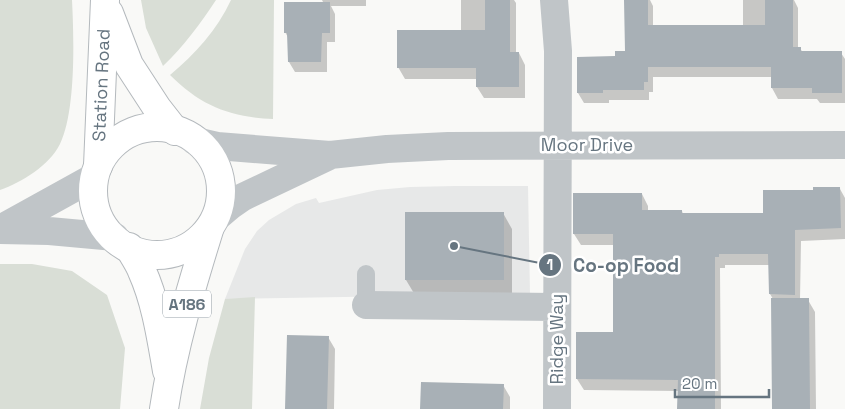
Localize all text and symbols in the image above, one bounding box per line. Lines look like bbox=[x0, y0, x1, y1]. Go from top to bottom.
street label: Station Road bbox=[87, 28, 115, 142]
street label: Moor Drive bbox=[541, 133, 633, 156]
callout: Co-op Food bbox=[538, 248, 689, 282]
text: Co-op Food bbox=[573, 253, 679, 278]
text: 1 bbox=[547, 255, 553, 274]
road number: A186 bbox=[163, 290, 211, 318]
street label: Ridge Way bbox=[545, 294, 568, 384]
scale bar bbox=[675, 366, 769, 398]
text: 20 m bbox=[682, 374, 717, 393]

